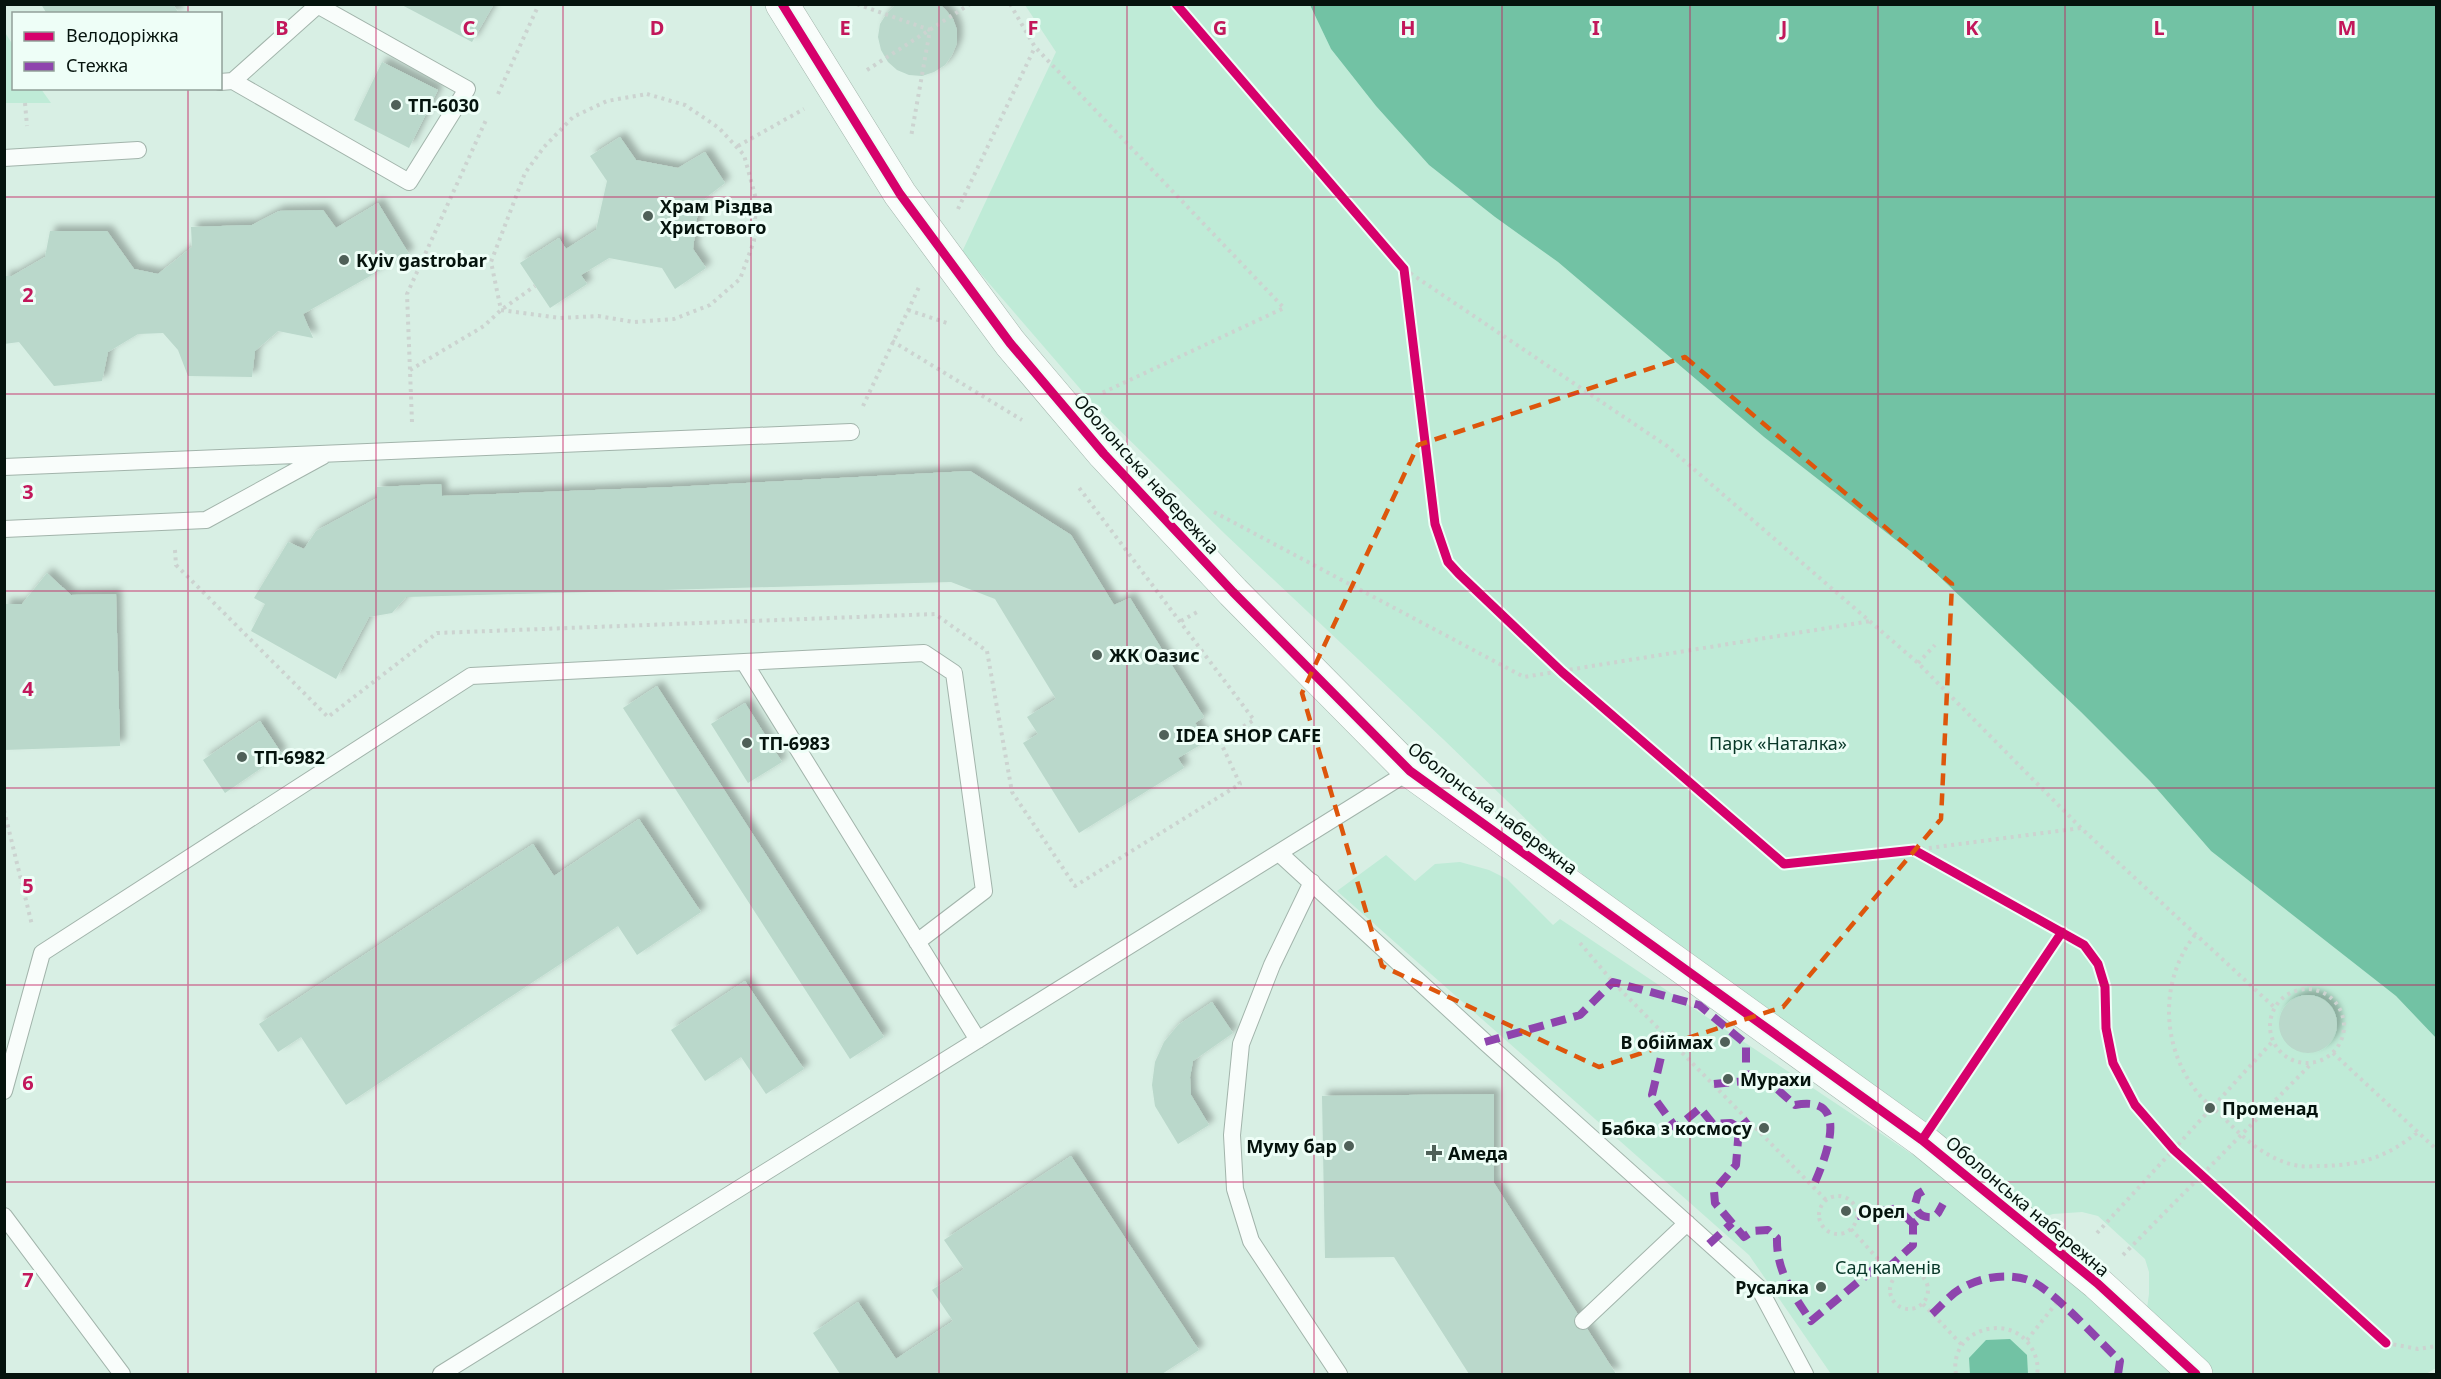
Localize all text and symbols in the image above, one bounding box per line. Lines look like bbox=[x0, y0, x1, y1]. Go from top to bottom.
legend bbox=[12, 12, 222, 90]
text: B bbox=[275, 14, 289, 41]
text: C bbox=[463, 14, 476, 41]
text: D bbox=[650, 14, 664, 41]
text: E bbox=[839, 14, 851, 41]
text: F bbox=[1028, 14, 1038, 41]
text: G bbox=[1213, 14, 1227, 41]
text: H bbox=[1400, 14, 1416, 41]
text: I bbox=[1592, 14, 1600, 41]
text: J bbox=[1779, 14, 1787, 41]
text: K bbox=[1965, 14, 1979, 41]
text: L bbox=[2153, 14, 2165, 41]
text: M bbox=[2338, 14, 2356, 41]
text: Велодоріжка bbox=[66, 23, 179, 47]
text: Стежка bbox=[66, 53, 128, 77]
place label: ТП-6030 bbox=[408, 93, 479, 117]
marker: ТП-6030 bbox=[389, 98, 403, 112]
place label: Храм Різдва Христового bbox=[660, 194, 773, 239]
marker: Храм Різдва Христового bbox=[641, 209, 655, 223]
place label: Kyiv gastrobar bbox=[356, 248, 487, 272]
marker: Kyiv gastrobar bbox=[337, 253, 351, 267]
text: 2 bbox=[22, 281, 34, 308]
street label: Оболонська набережна bbox=[1069, 389, 1225, 559]
text: 3 bbox=[22, 478, 34, 505]
place label: ЖК Оазис bbox=[1109, 643, 1200, 667]
marker: ЖК Оазис bbox=[1090, 648, 1104, 662]
text: 4 bbox=[22, 675, 34, 702]
place label: IDEA SHOP CAFE bbox=[1176, 723, 1321, 747]
marker: IDEA SHOP CAFE bbox=[1157, 728, 1171, 742]
place label: ТП-6983 bbox=[759, 731, 830, 755]
park label: Парк «Наталка» bbox=[1709, 731, 1847, 755]
marker: ТП-6983 bbox=[740, 736, 754, 750]
street label: Оболонська набережна bbox=[1403, 736, 1583, 880]
place label: ТП-6982 bbox=[254, 745, 325, 769]
marker: ТП-6982 bbox=[235, 750, 249, 764]
text: 5 bbox=[22, 872, 34, 899]
place label: В обіймах bbox=[1620, 1030, 1714, 1054]
marker: В обіймах bbox=[1718, 1035, 1732, 1049]
place label: Мурахи bbox=[1740, 1067, 1812, 1091]
text: 6 bbox=[22, 1069, 34, 1096]
marker: Мурахи bbox=[1721, 1072, 1735, 1086]
place label: Променад bbox=[2222, 1096, 2318, 1120]
marker: Променад bbox=[2203, 1101, 2217, 1115]
place label: Бабка з космосу bbox=[1601, 1116, 1753, 1140]
marker: Бабка з космосу bbox=[1757, 1121, 1771, 1135]
street label: Оболонська набережна bbox=[1941, 1130, 2115, 1282]
place label: Муму бар bbox=[1246, 1134, 1337, 1158]
marker: Муму бар bbox=[1342, 1139, 1356, 1153]
place label: Амеда bbox=[1448, 1141, 1508, 1165]
marker: Амеда bbox=[1425, 1144, 1443, 1162]
place label: Орел bbox=[1858, 1199, 1905, 1223]
marker: Орел bbox=[1839, 1204, 1853, 1218]
park label: Сад каменів bbox=[1835, 1255, 1941, 1279]
text: 7 bbox=[22, 1266, 34, 1293]
place label: Русалка bbox=[1735, 1275, 1809, 1299]
marker: Русалка bbox=[1814, 1280, 1828, 1294]

